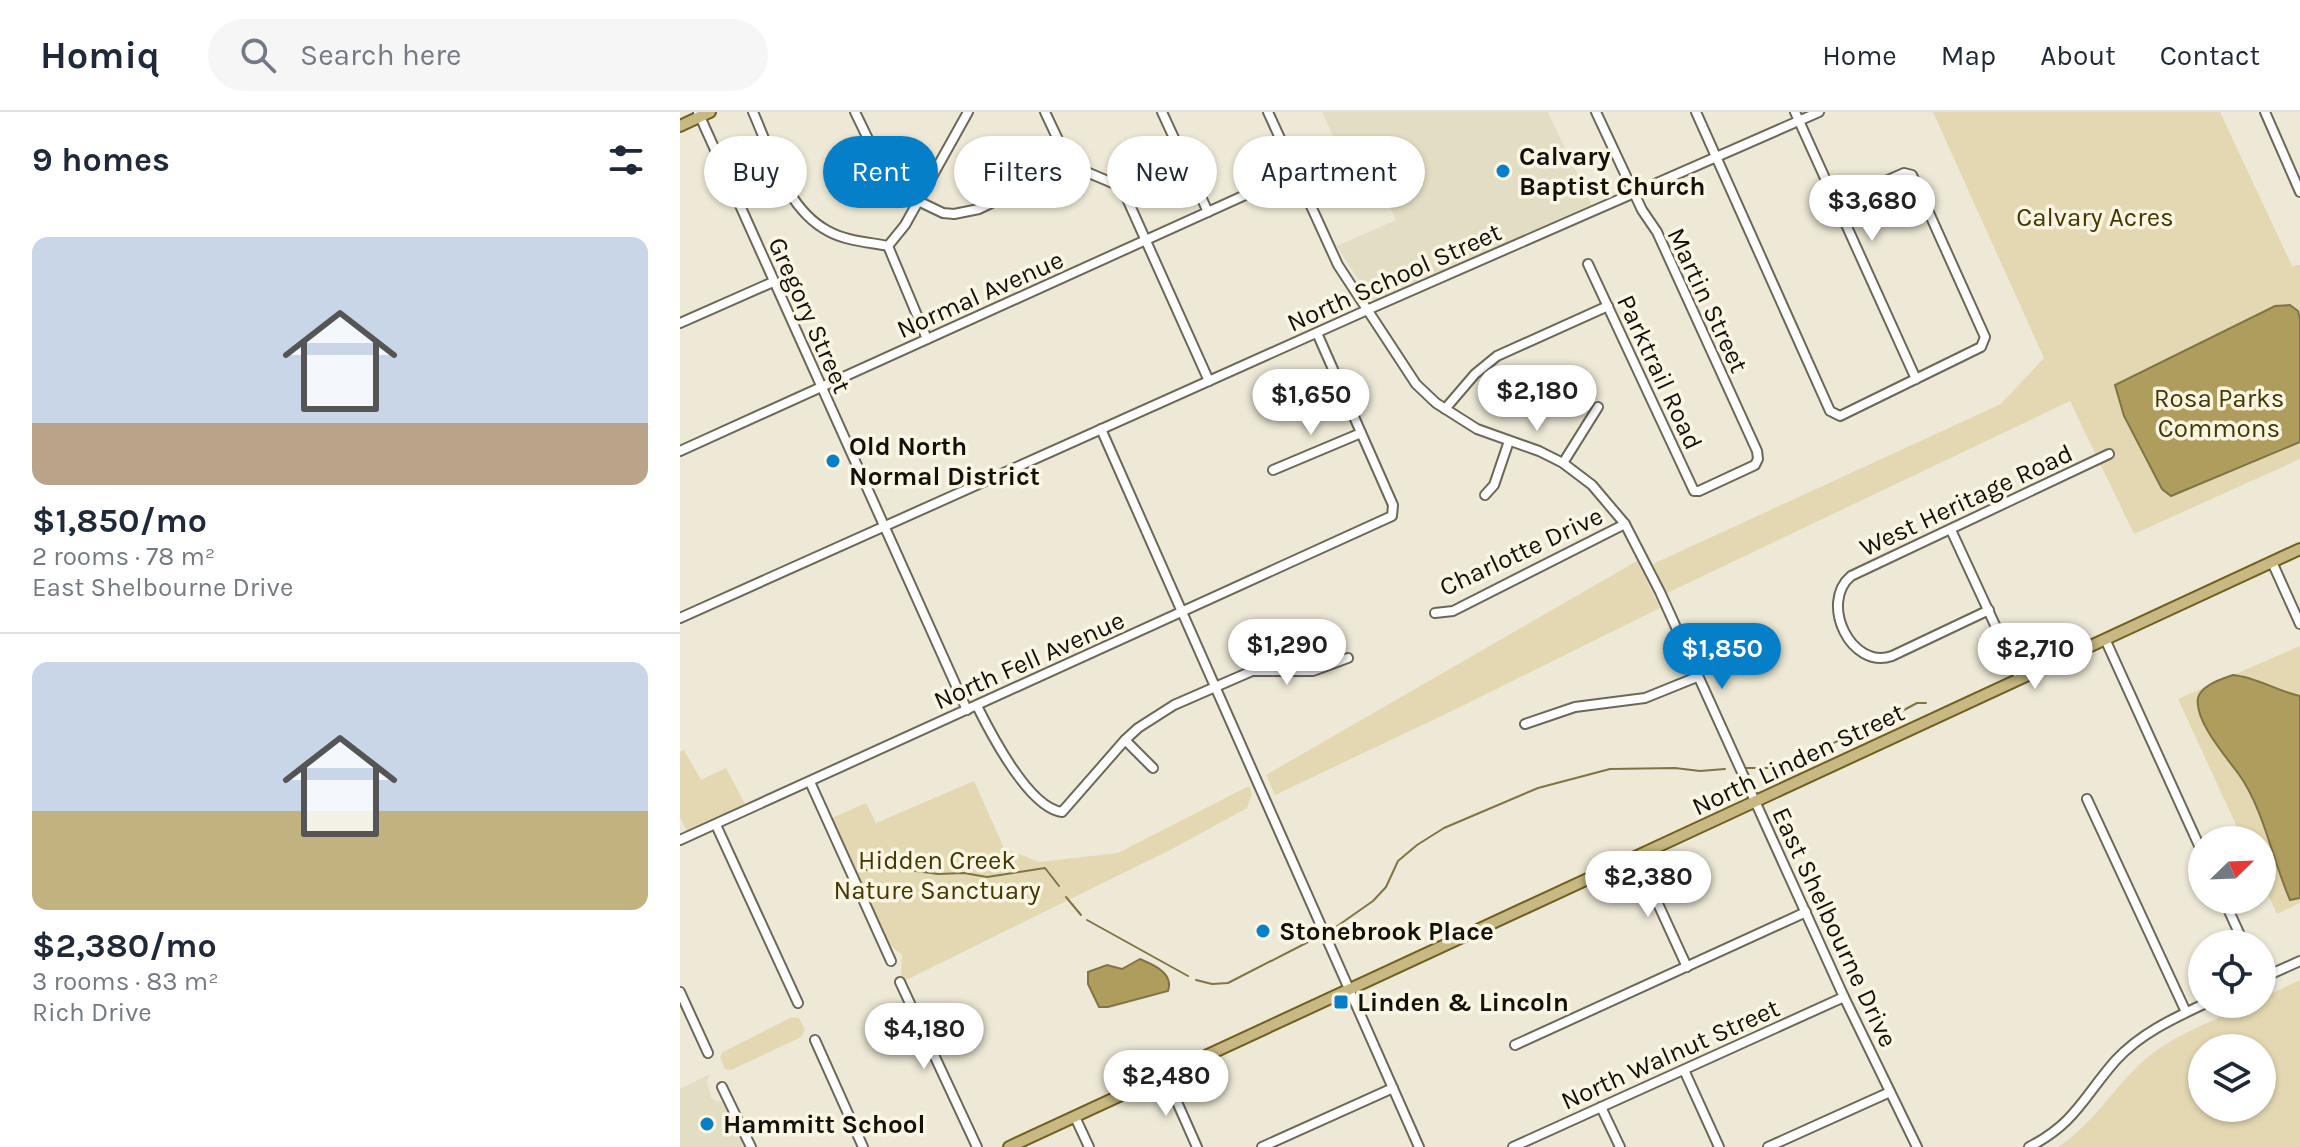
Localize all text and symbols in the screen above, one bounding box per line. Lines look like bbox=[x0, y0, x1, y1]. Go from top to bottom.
search box bbox=[208, 19, 768, 91]
text: Homiq bbox=[40, 33, 160, 78]
icon: search bbox=[236, 33, 280, 77]
text: Search here bbox=[300, 37, 461, 73]
text: Home bbox=[1822, 39, 1897, 72]
text: Map bbox=[1941, 39, 1996, 72]
text: About bbox=[2040, 39, 2116, 72]
text: Contact bbox=[2160, 39, 2260, 72]
chip: Buy bbox=[704, 136, 807, 208]
chip: Rent bbox=[823, 136, 938, 208]
chip: Filters bbox=[954, 136, 1091, 208]
chip: New bbox=[1107, 136, 1217, 208]
chip: Apartment bbox=[1233, 136, 1425, 208]
icon: filters bbox=[604, 138, 648, 182]
text: 9 homes bbox=[32, 140, 170, 180]
place label: Calvary Baptist Church bbox=[1519, 141, 1705, 202]
marker: Calvary Baptist Church bbox=[1494, 162, 1512, 180]
pin: $3,680 bbox=[1807, 175, 1937, 243]
text: $3,680 bbox=[1827, 185, 1917, 216]
park label: Calvary Acres bbox=[2016, 202, 2174, 233]
street label: North School Street bbox=[1282, 216, 1506, 339]
street label: Martin Street bbox=[1660, 223, 1755, 378]
street label: Gregory Street bbox=[761, 232, 858, 398]
street label: Normal Avenue bbox=[892, 244, 1068, 345]
icon: home bbox=[268, 289, 412, 433]
street label: Parktrail Road bbox=[1610, 290, 1709, 455]
pin: $2,180 bbox=[1472, 365, 1602, 433]
pin: $1,650 bbox=[1246, 369, 1376, 437]
text: $2,180 bbox=[1496, 375, 1578, 406]
text: $1,650 bbox=[1270, 379, 1352, 410]
park label: Rosa Parks Commons bbox=[2154, 383, 2284, 444]
place label: Old North Normal District bbox=[849, 431, 1040, 492]
street label: West Heritage Road bbox=[1855, 438, 2078, 563]
marker: Old North Normal District bbox=[824, 452, 842, 470]
street label: Charlotte Drive bbox=[1435, 500, 1608, 603]
text: $1,850/mo bbox=[32, 501, 207, 541]
text: 2 rooms · 78 m² bbox=[32, 541, 215, 572]
text: East Shelbourne Drive bbox=[32, 572, 293, 603]
street label: North Fell Avenue bbox=[929, 604, 1129, 716]
pin: $1,290 bbox=[1222, 619, 1352, 687]
pin: $1,850 bbox=[1657, 623, 1787, 691]
pin: $2,710 bbox=[1970, 623, 2100, 691]
text: $1,290 bbox=[1246, 629, 1328, 660]
text: $1,850 bbox=[1681, 633, 1763, 664]
text: $2,710 bbox=[1996, 633, 2074, 664]
street label: North Linden Street bbox=[1687, 697, 1909, 822]
icon: home bbox=[268, 714, 412, 858]
street label: East Shelbourne Drive bbox=[1765, 802, 1904, 1052]
north arrow bbox=[2188, 826, 2276, 914]
map controls bbox=[2188, 826, 2276, 1122]
park label: Hidden Creek Nature Sanctuary bbox=[833, 845, 1041, 906]
pin: $2,380 bbox=[1583, 851, 1713, 919]
text: $2,380 bbox=[1603, 861, 1693, 892]
place label: Stonebrook Place bbox=[1279, 916, 1494, 947]
marker: Stonebrook Place bbox=[1254, 922, 1272, 940]
text: $2,380/mo bbox=[32, 926, 217, 966]
button: locate bbox=[2188, 930, 2276, 1018]
text: 3 rooms · 83 m² bbox=[32, 966, 219, 997]
place label: Linden & Lincoln bbox=[1357, 987, 1569, 1018]
street label: North Walnut Street bbox=[1556, 992, 1784, 1117]
marker: Linden & Lincoln bbox=[1332, 993, 1350, 1011]
text: Rich Drive bbox=[32, 997, 152, 1028]
pin: $4,180 bbox=[859, 1003, 989, 1071]
text: $4,180 bbox=[883, 1013, 965, 1044]
button: layers bbox=[2188, 1034, 2276, 1122]
pin: $2,480 bbox=[1101, 1050, 1231, 1118]
text: $2,480 bbox=[1122, 1060, 1210, 1091]
place label: Hammitt School bbox=[723, 1109, 925, 1140]
marker: Hammitt School bbox=[698, 1115, 716, 1133]

